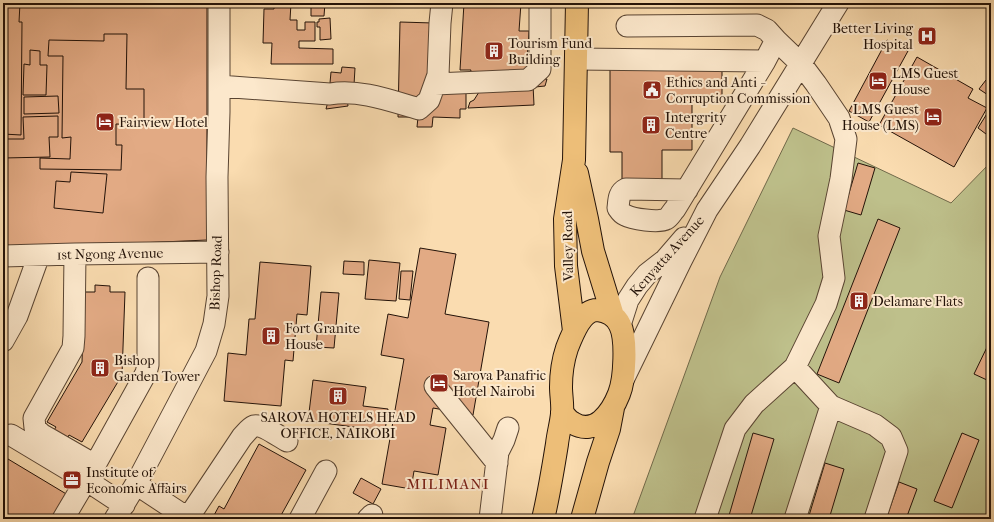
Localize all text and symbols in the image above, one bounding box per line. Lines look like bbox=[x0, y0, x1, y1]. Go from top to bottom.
place label: Better Living Hospital bbox=[832, 20, 914, 53]
hospital icon: Better Living Hospital bbox=[916, 25, 938, 47]
place label: Tourism Fund Building bbox=[508, 35, 592, 68]
building icon: Tourism Fund Building bbox=[483, 40, 505, 62]
place label: LMS Guest House bbox=[892, 65, 958, 98]
hotel icon: LMS Guest House bbox=[867, 70, 889, 92]
place label: Ethics and Anti - Corruption Commission bbox=[666, 74, 810, 107]
public building icon: Ethics and Anti - Corruption Commission bbox=[641, 79, 663, 101]
place label: LMS Guest House (LMS) bbox=[842, 101, 919, 134]
hotel icon: LMS Guest House (LMS) bbox=[922, 106, 944, 128]
place label: Intergrity Centre bbox=[665, 109, 727, 142]
hotel icon: Fairview Hotel bbox=[94, 111, 116, 133]
place label: Fairview Hotel bbox=[119, 114, 208, 131]
building icon: Intergrity Centre bbox=[640, 114, 662, 136]
street label: Valley Road bbox=[559, 210, 577, 282]
street label: Kenyatta Avenue bbox=[626, 212, 708, 300]
street label: Bishop Road bbox=[206, 235, 226, 311]
street label: 1st Ngong Avenue bbox=[56, 245, 164, 263]
building icon: Delamare Flats bbox=[848, 290, 870, 312]
place label: Delamare Flats bbox=[873, 293, 963, 310]
place label: Fort Granite House bbox=[285, 320, 360, 353]
building icon: Fort Granite House bbox=[260, 325, 282, 347]
place label: Bishop Garden Tower bbox=[114, 352, 200, 385]
building icon: Bishop Garden Tower bbox=[89, 357, 111, 379]
place label: Sarova Panafric Hotel Nairobi bbox=[453, 367, 546, 400]
hotel icon: Sarova Panafric Hotel Nairobi bbox=[428, 372, 450, 394]
building icon: SAROVA HOTELS HEAD OFFICE, NAIROBI bbox=[327, 385, 349, 407]
place label: SAROVA HOTELS HEAD OFFICE, NAIROBI bbox=[260, 409, 416, 442]
place label: Institute of Economic Affairs bbox=[86, 464, 187, 497]
office icon: Institute of Economic Affairs bbox=[61, 469, 83, 491]
district label: MILIMANI bbox=[406, 475, 490, 493]

